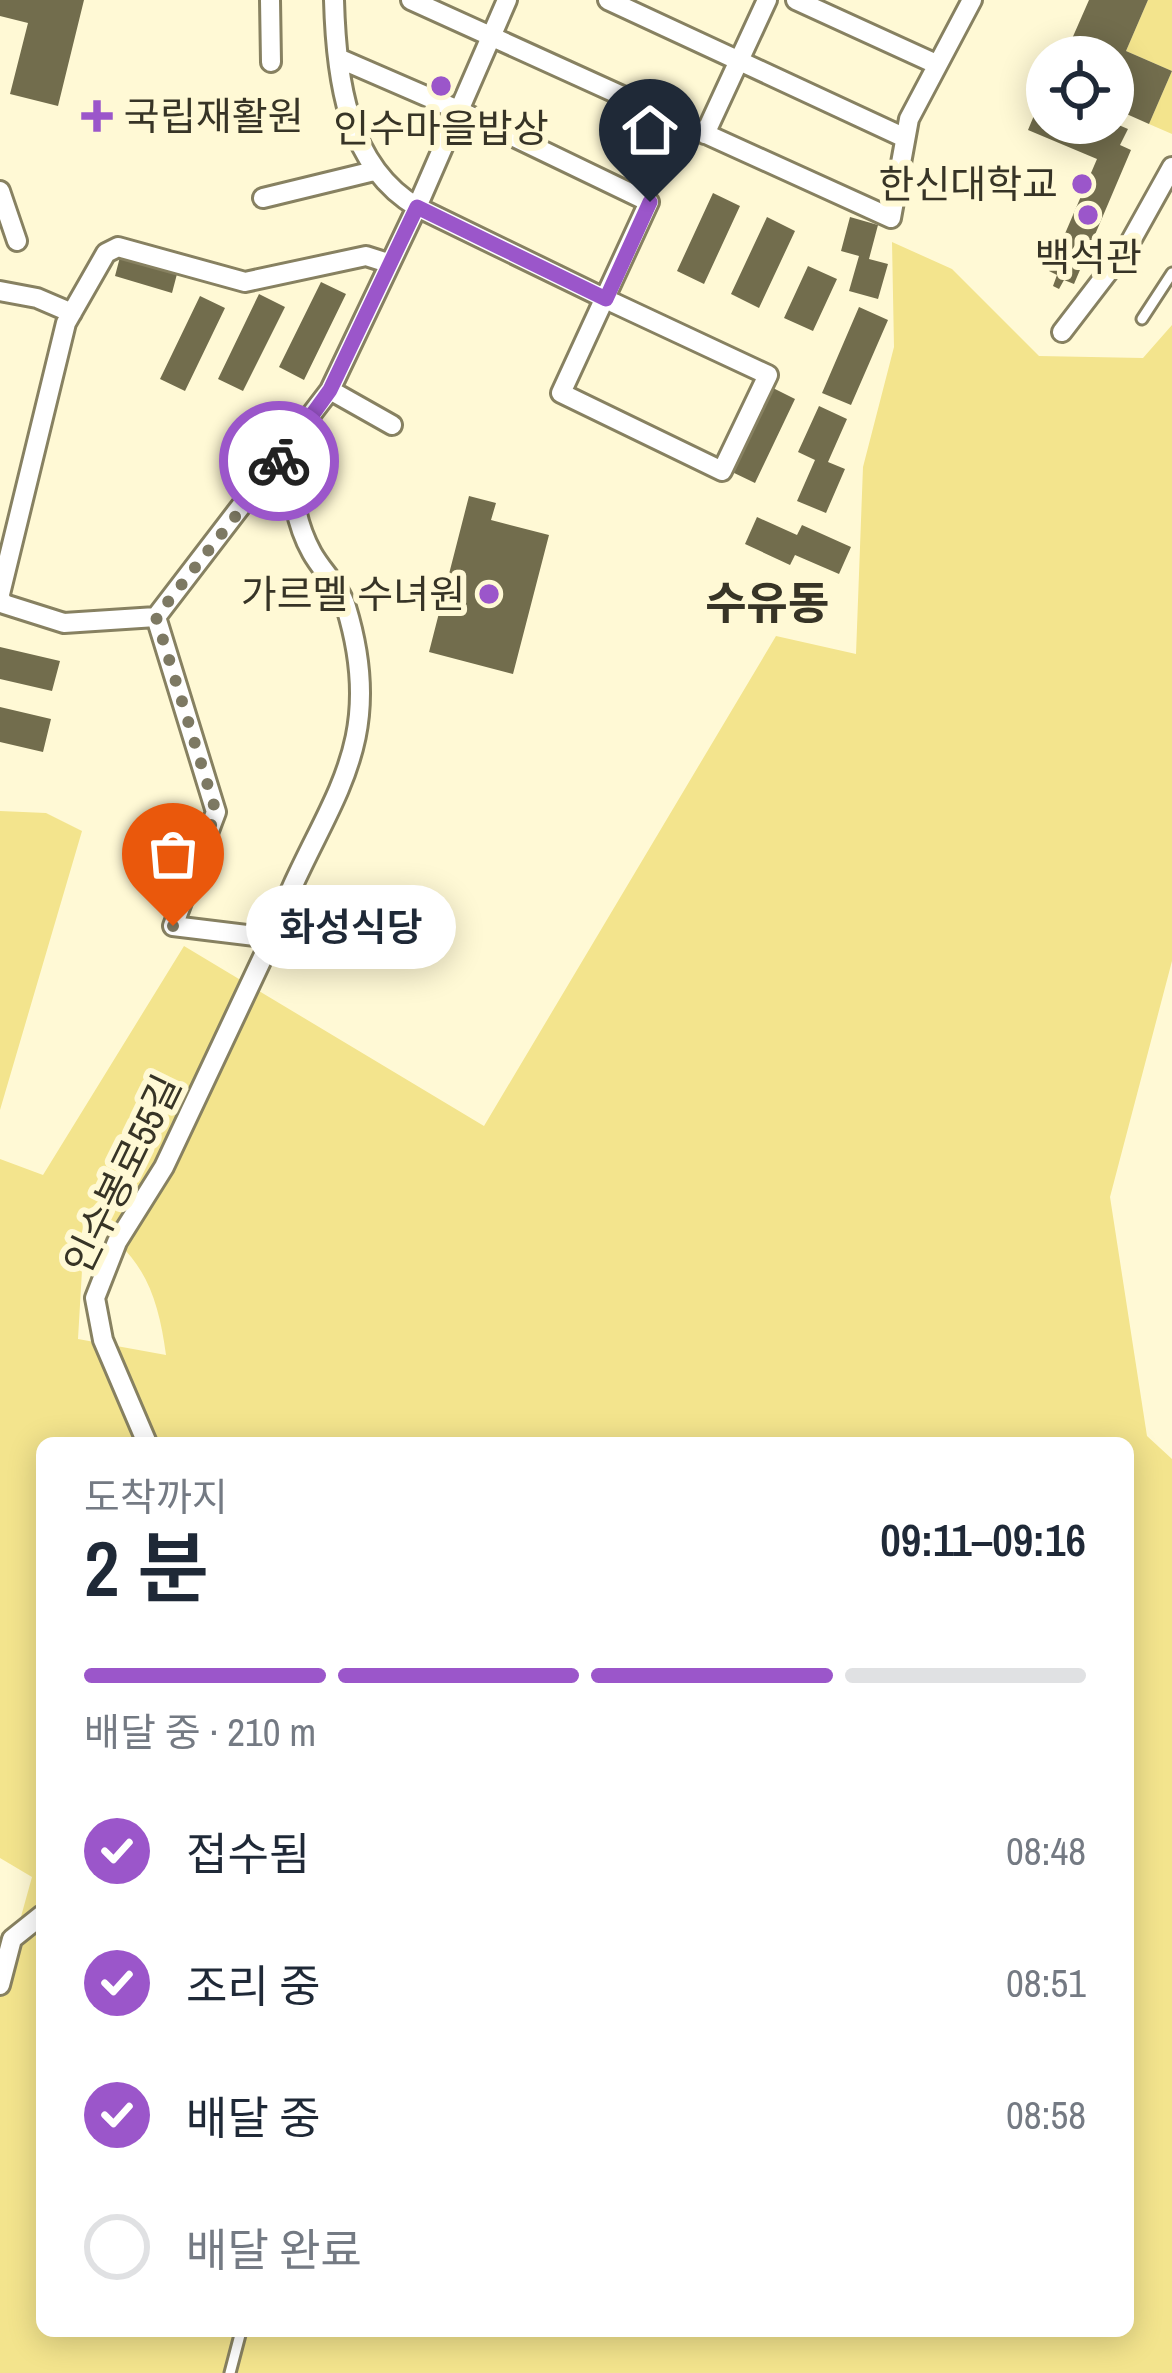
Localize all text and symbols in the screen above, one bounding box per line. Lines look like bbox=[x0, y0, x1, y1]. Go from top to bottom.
map controls bbox=[1026, 36, 1134, 144]
button: locate bbox=[1026, 36, 1134, 144]
marker: 인수마을밥상 bbox=[428, 73, 454, 99]
pin bbox=[599, 79, 701, 202]
place label: 국립재활원 bbox=[124, 90, 303, 142]
icon: home bbox=[617, 97, 683, 163]
marker: 국립재활원 bbox=[81, 100, 113, 132]
place label: 인수마을밥상 bbox=[333, 102, 549, 154]
place label: 한신대학교 bbox=[879, 158, 1058, 210]
marker: 한신대학교 bbox=[1069, 171, 1095, 197]
marker: 백석관 bbox=[1075, 202, 1101, 228]
place label: 백석관 bbox=[1034, 231, 1142, 283]
courier bbox=[219, 401, 339, 521]
icon: bike bbox=[246, 428, 312, 494]
place label: 가르멜 수녀원 bbox=[241, 568, 465, 620]
district label: 수유동 bbox=[705, 572, 829, 633]
marker: 가르멜 수녀원 bbox=[476, 581, 502, 607]
pin bbox=[122, 803, 224, 926]
icon: bag bbox=[140, 821, 206, 887]
callout: 화성식당 bbox=[245, 884, 455, 968]
text: 화성식당 bbox=[279, 901, 423, 953]
street label: 인수봉로55길 bbox=[52, 1066, 192, 1282]
text: 도착까지 bbox=[84, 1471, 228, 1523]
text: 09:11–09:16 bbox=[880, 1509, 1086, 1570]
text: 2 분 bbox=[84, 1515, 209, 1620]
text: 배달 중 · 210 m bbox=[84, 1706, 316, 1758]
icon: check bbox=[84, 1818, 150, 1884]
text: 접수됨 bbox=[186, 1823, 310, 1884]
text: 08:48 bbox=[1006, 1825, 1086, 1877]
icon: check bbox=[84, 1950, 150, 2016]
text: 조리 중 bbox=[186, 1955, 320, 2016]
text: 08:51 bbox=[1006, 1957, 1086, 2009]
icon: check bbox=[84, 2082, 150, 2148]
text: 배달 중 bbox=[186, 2087, 320, 2148]
text: 08:58 bbox=[1006, 2089, 1086, 2141]
text: 배달 완료 bbox=[186, 2219, 362, 2280]

